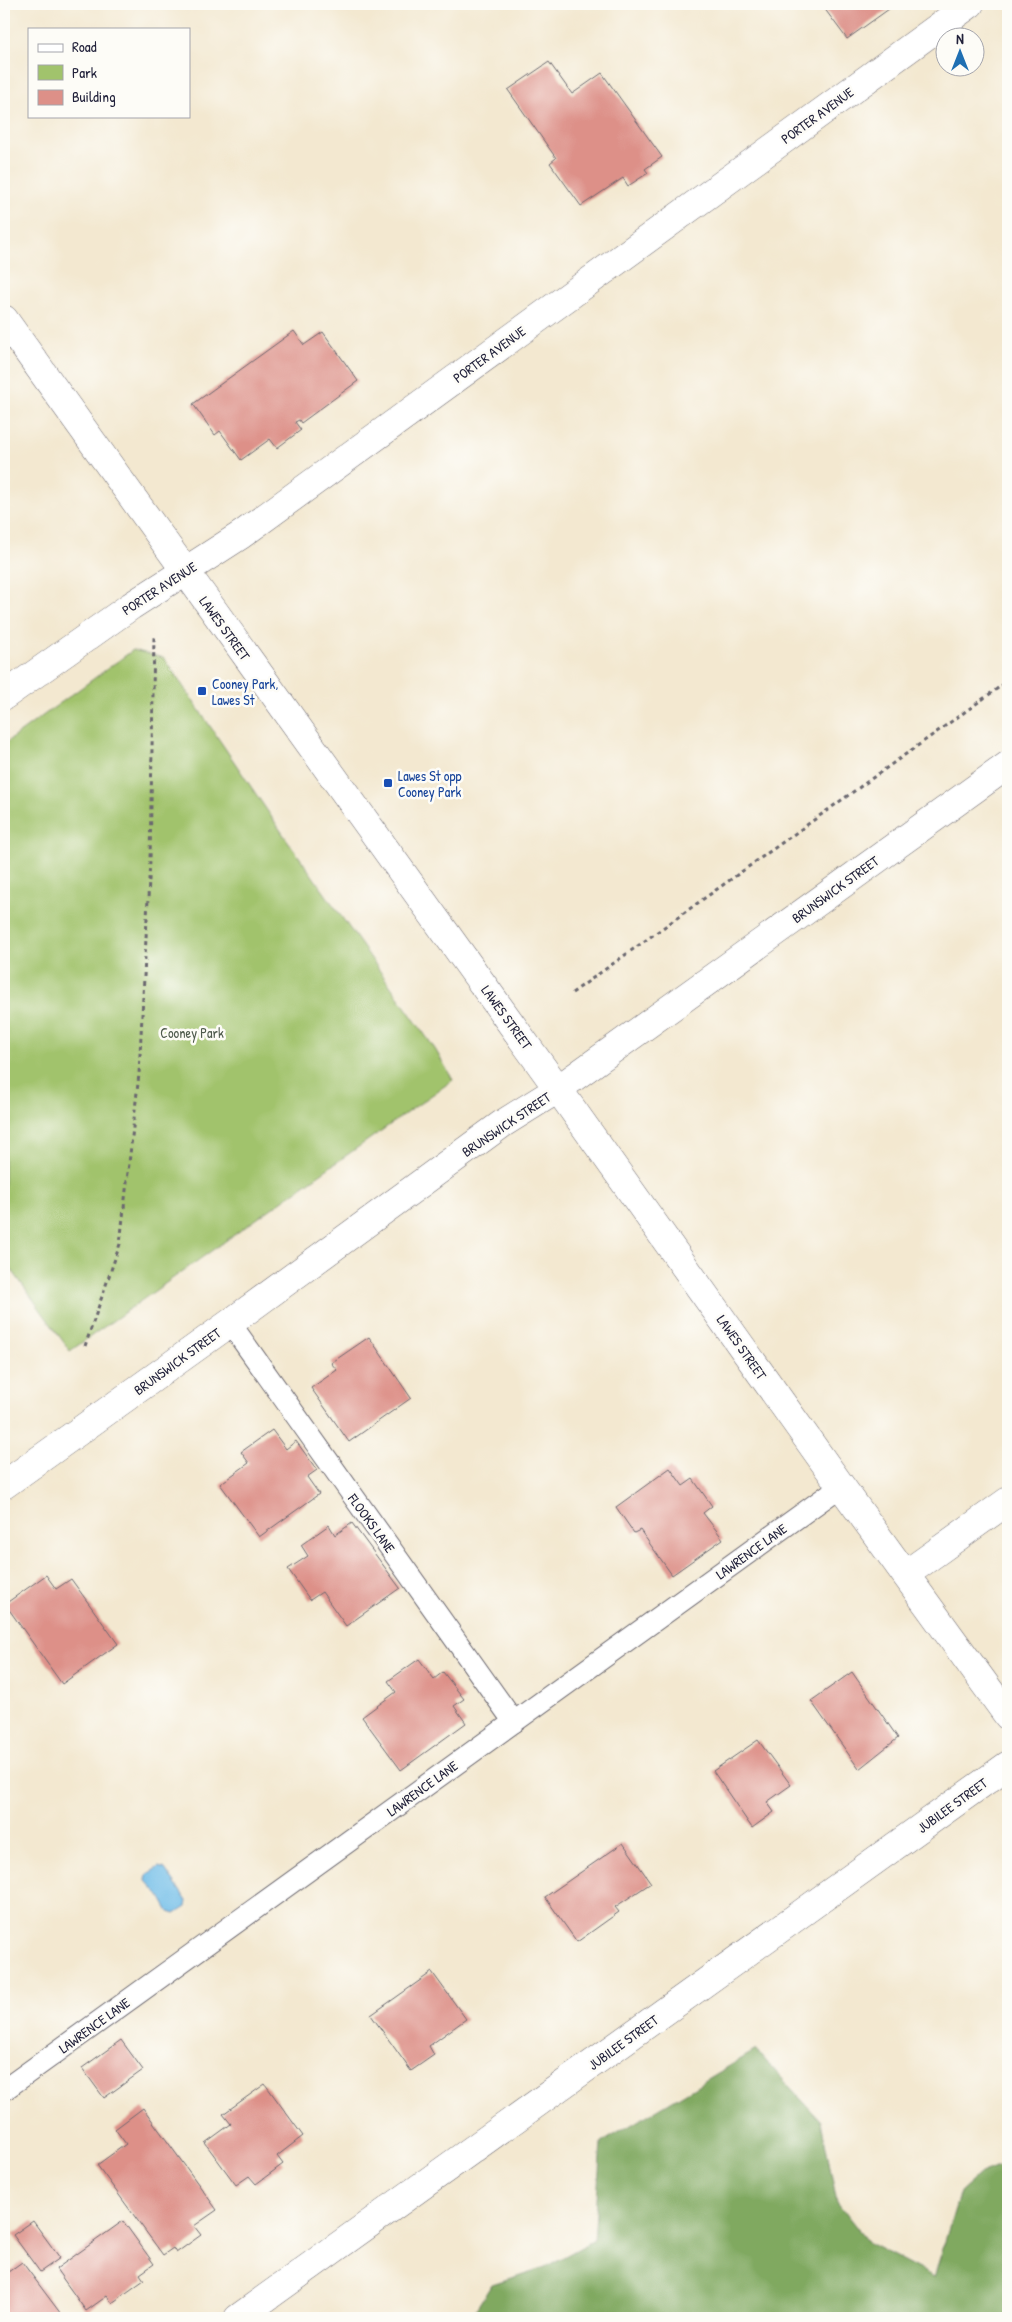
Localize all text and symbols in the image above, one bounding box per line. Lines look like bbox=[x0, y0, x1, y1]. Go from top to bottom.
legend bbox=[28, 28, 190, 118]
north arrow bbox=[934, 28, 984, 78]
text: N bbox=[956, 29, 964, 48]
text: Road bbox=[72, 36, 97, 57]
text: Park bbox=[72, 62, 97, 83]
street label: PORTER AVENUE bbox=[777, 82, 857, 148]
text: Building bbox=[72, 86, 116, 107]
street label: PORTER AVENUE bbox=[449, 321, 529, 387]
street label: PORTER AVENUE bbox=[118, 557, 200, 619]
street label: LAWES STREET bbox=[195, 592, 255, 664]
place label: Cooney Park, Lawes St bbox=[212, 674, 278, 709]
marker: Cooney Park, Lawes St bbox=[196, 685, 208, 697]
place label: Lawes St opp Cooney Park bbox=[398, 766, 462, 802]
marker: Lawes St opp Cooney Park bbox=[382, 777, 394, 789]
street label: BRUNSWICK STREET bbox=[788, 851, 883, 927]
street label: LAWES STREET bbox=[477, 981, 537, 1053]
park label: Cooney Park bbox=[160, 1023, 224, 1043]
street label: BRUNSWICK STREET bbox=[458, 1087, 555, 1161]
street label: LAWES STREET bbox=[713, 1311, 771, 1383]
street label: BRUNSWICK STREET bbox=[130, 1323, 225, 1399]
street label: FLOOKS LANE bbox=[344, 1489, 400, 1556]
street label: LAWRENCE LANE bbox=[712, 1519, 790, 1583]
street label: LAWRENCE LANE bbox=[383, 1756, 461, 1820]
street label: JUBILEE STREET bbox=[913, 1773, 991, 1837]
street label: LAWRENCE LANE bbox=[55, 1993, 133, 2057]
street label: JUBILEE STREET bbox=[584, 2010, 662, 2074]

